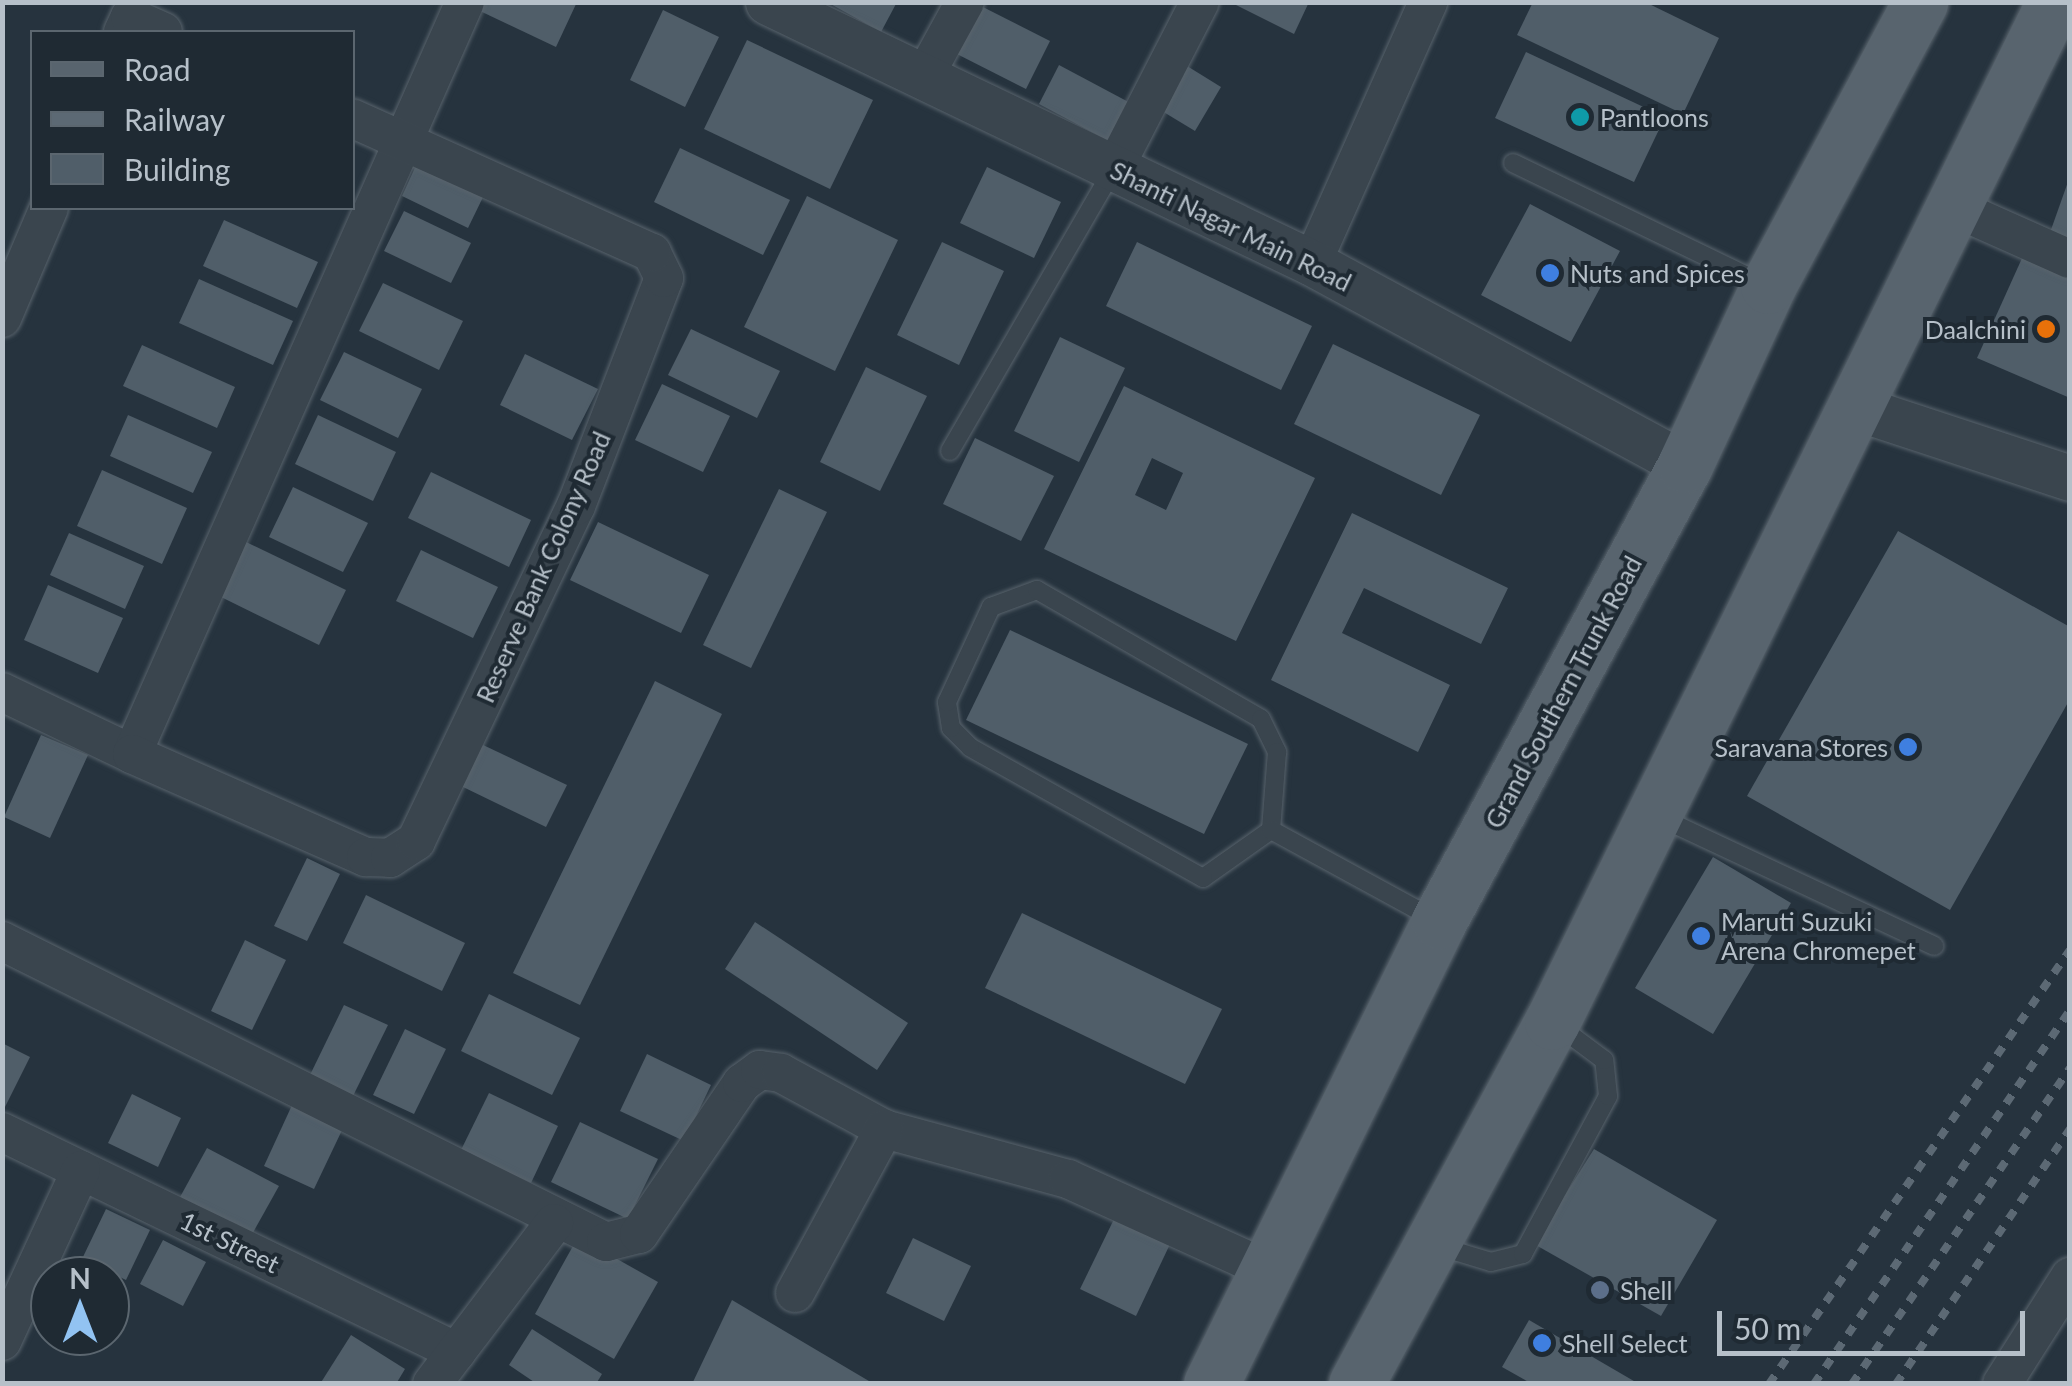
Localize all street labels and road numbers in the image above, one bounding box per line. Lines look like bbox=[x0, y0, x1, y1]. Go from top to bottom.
street label: Shanti Nagar Main Road bbox=[1106, 155, 1356, 297]
street label: Reserve Bank Colony Road bbox=[470, 427, 616, 707]
street label: Grand Southern Trunk Road bbox=[1478, 551, 1648, 833]
street label: 1st Street bbox=[176, 1205, 284, 1279]

